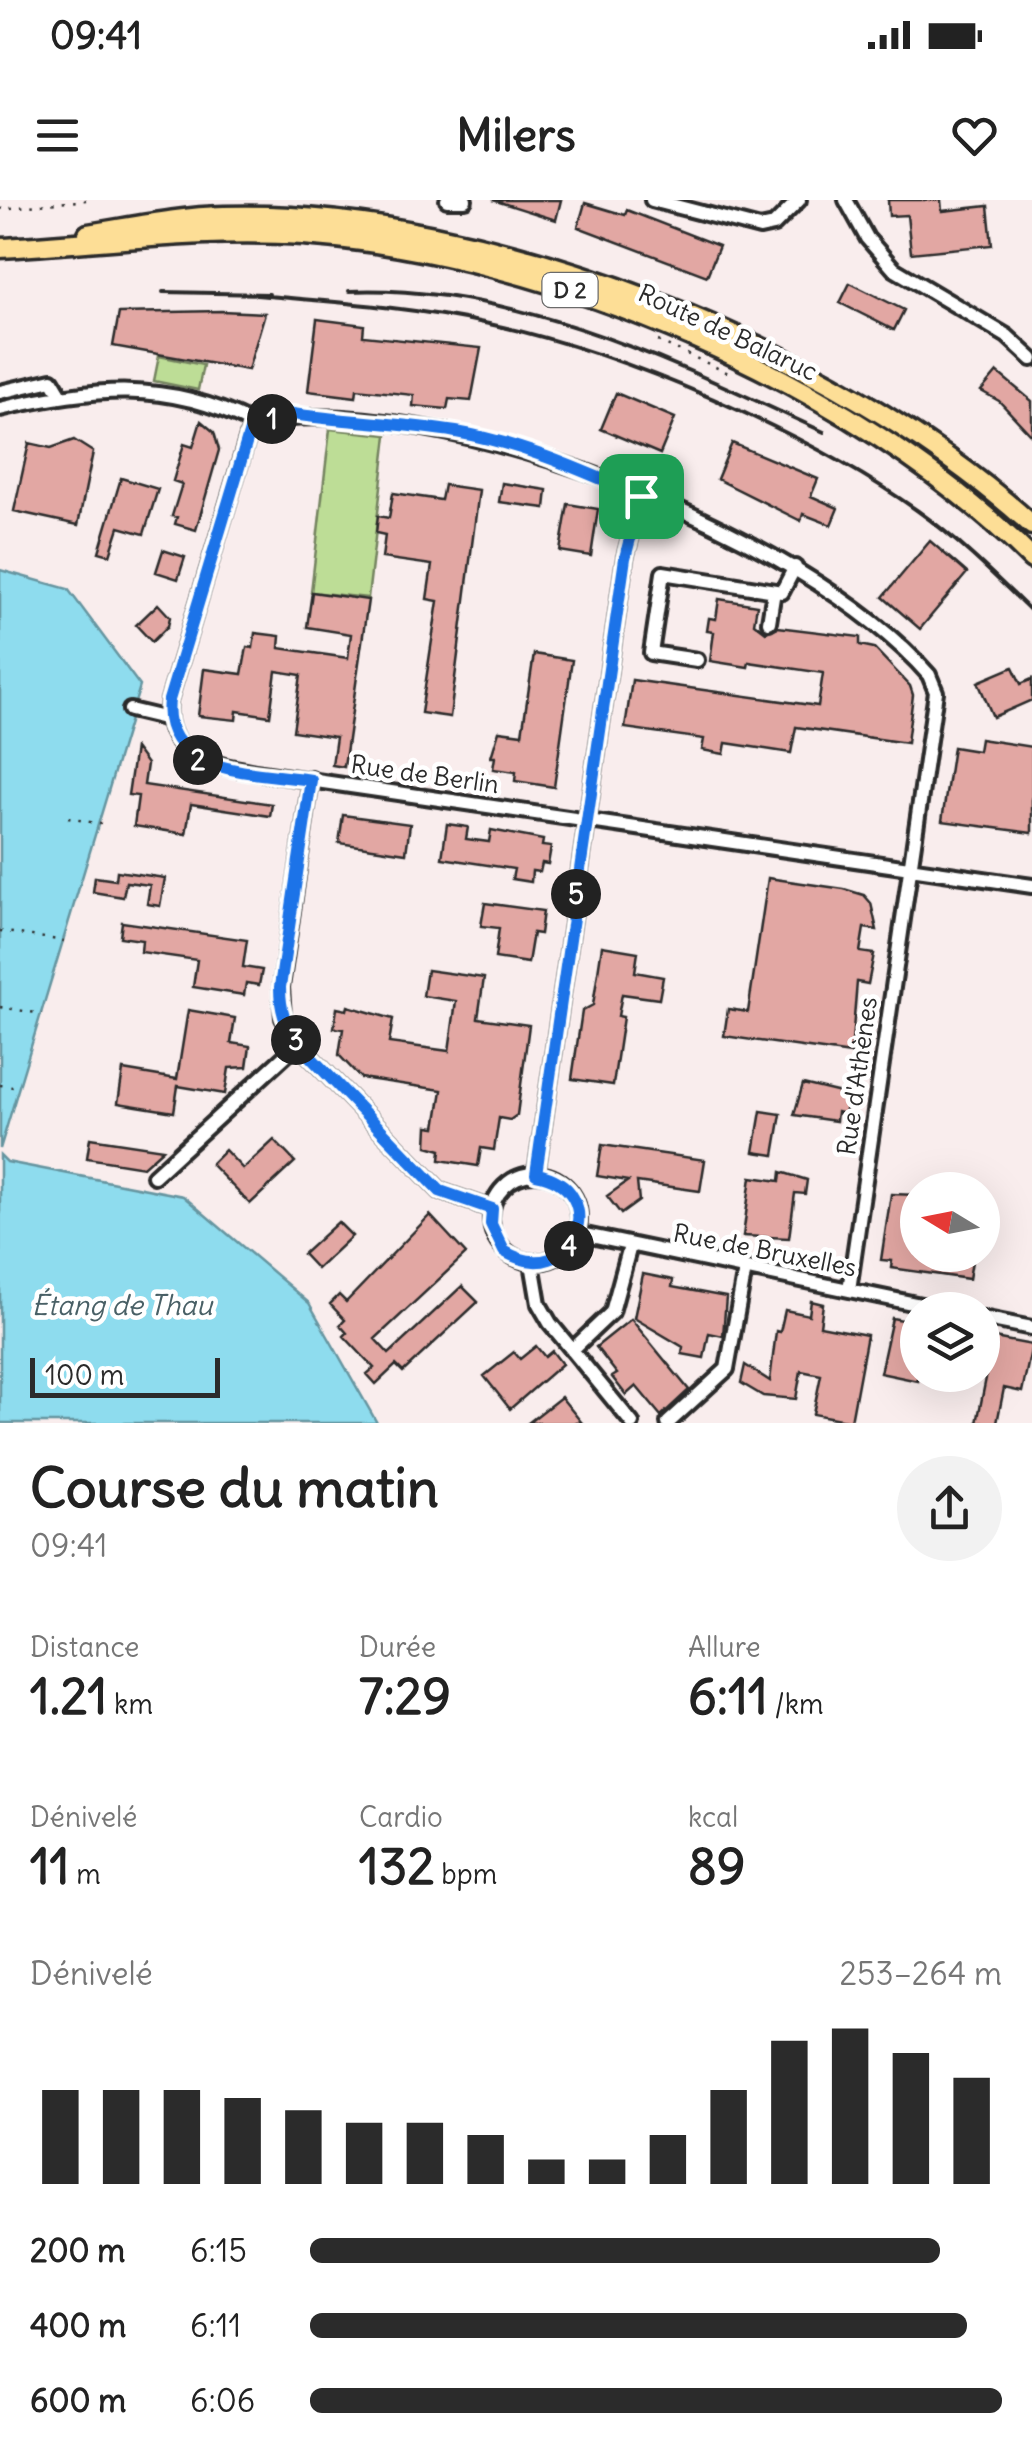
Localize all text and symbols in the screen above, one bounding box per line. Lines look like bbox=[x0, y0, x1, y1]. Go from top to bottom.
text: 09:41 bbox=[50, 12, 142, 59]
text: Milers bbox=[456, 107, 576, 163]
icon: menu bbox=[30, 108, 85, 163]
icon: heart bbox=[947, 108, 1002, 163]
road number: D 2 bbox=[542, 273, 598, 307]
street label: Route de Balaruc bbox=[633, 277, 823, 387]
pin: 1 bbox=[247, 394, 297, 444]
text: 1 bbox=[266, 401, 278, 437]
pin bbox=[599, 454, 684, 539]
icon: arrive bbox=[614, 469, 669, 524]
pin: 2 bbox=[173, 735, 223, 785]
text: 2 bbox=[190, 742, 206, 778]
street label: Rue de Berlin bbox=[349, 748, 501, 800]
pin: 5 bbox=[551, 869, 601, 919]
text: 5 bbox=[568, 876, 584, 912]
street label: Rue d'Athènes bbox=[830, 995, 884, 1157]
pin: 3 bbox=[271, 1015, 321, 1065]
text: 3 bbox=[288, 1022, 304, 1058]
north arrow bbox=[900, 1172, 1000, 1272]
map controls bbox=[900, 1172, 1000, 1392]
street label: Rue de Bruxelles bbox=[671, 1217, 859, 1283]
pin: 4 bbox=[544, 1221, 594, 1271]
text: 4 bbox=[561, 1228, 577, 1264]
water label: Étang de Thau bbox=[31, 1287, 214, 1323]
button: layers bbox=[900, 1292, 1000, 1392]
scale bar bbox=[30, 1353, 220, 1398]
text: 100 m bbox=[45, 1357, 124, 1393]
text: Course du matin bbox=[30, 1453, 439, 1522]
button: share bbox=[897, 1456, 1002, 1561]
text: 09:41 bbox=[30, 1525, 108, 1566]
text: Distance bbox=[30, 1629, 139, 1665]
text: Durée bbox=[359, 1629, 436, 1665]
text: Allure bbox=[688, 1629, 761, 1665]
text: 1.21 bbox=[30, 1665, 107, 1728]
text: 7:29 bbox=[359, 1665, 451, 1728]
text: 6:11 bbox=[688, 1665, 768, 1728]
text: km bbox=[107, 1686, 153, 1722]
text: /km bbox=[768, 1686, 824, 1722]
text: Dénivelé bbox=[30, 1799, 137, 1835]
text: Cardio bbox=[359, 1799, 443, 1835]
text: kcal bbox=[688, 1799, 738, 1835]
text: 11 bbox=[30, 1835, 70, 1898]
text: 132 bbox=[359, 1835, 435, 1898]
text: 89 bbox=[688, 1835, 746, 1898]
text: m bbox=[70, 1856, 101, 1892]
text: bpm bbox=[435, 1856, 497, 1892]
text: Dénivelé bbox=[30, 1953, 153, 1994]
text: 253–264 m bbox=[840, 1953, 1002, 1994]
text: 200 m bbox=[30, 2230, 125, 2271]
text: 6:15 bbox=[190, 2230, 247, 2271]
text: 400 m bbox=[30, 2305, 126, 2346]
text: 6:11 bbox=[190, 2305, 241, 2346]
text: 600 m bbox=[30, 2380, 126, 2421]
text: 6:06 bbox=[190, 2380, 255, 2421]

